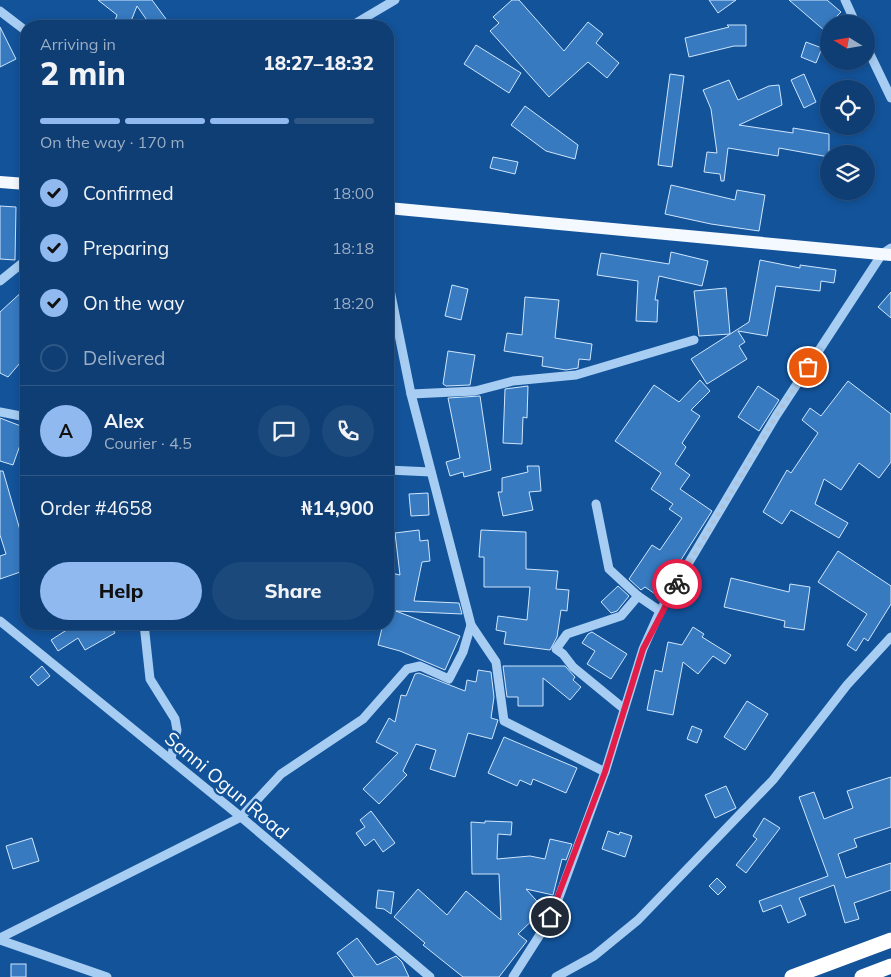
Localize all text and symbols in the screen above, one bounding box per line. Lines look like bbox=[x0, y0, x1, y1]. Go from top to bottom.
north arrow bbox=[820, 15, 875, 70]
map controls bbox=[820, 15, 875, 200]
text: Arriving in bbox=[40, 34, 116, 54]
text: 18:27–18:32 bbox=[263, 51, 374, 75]
text: 2 min bbox=[40, 53, 126, 93]
button: locate bbox=[820, 80, 875, 135]
text: On the way · 170 m bbox=[40, 132, 185, 152]
button: layers bbox=[820, 145, 875, 200]
icon: check bbox=[40, 179, 68, 207]
text: Confirmed bbox=[83, 181, 174, 205]
text: 18:00 bbox=[332, 183, 374, 203]
icon: check bbox=[40, 234, 68, 262]
text: Preparing bbox=[83, 236, 169, 260]
text: 18:18 bbox=[332, 238, 374, 258]
icon: check bbox=[40, 289, 68, 317]
text: On the way bbox=[83, 291, 185, 315]
text: 18:20 bbox=[332, 293, 374, 313]
text: Delivered bbox=[83, 346, 165, 370]
pin bbox=[787, 346, 829, 388]
icon: bag bbox=[794, 353, 822, 381]
button: chat bbox=[258, 405, 310, 457]
button: phone bbox=[322, 405, 374, 457]
text: Alex bbox=[104, 409, 144, 433]
text: A bbox=[59, 419, 73, 443]
text: Courier · 4.5 bbox=[104, 433, 192, 453]
text: Order #4658 bbox=[40, 496, 152, 520]
text: ₦14,900 bbox=[301, 496, 374, 520]
courier bbox=[652, 559, 702, 609]
button: Help bbox=[40, 562, 202, 620]
button: Share bbox=[212, 562, 374, 620]
icon: bike bbox=[663, 570, 691, 598]
street label: Sanni Ogun Road bbox=[160, 726, 294, 844]
pin bbox=[529, 896, 571, 938]
icon: home bbox=[536, 903, 564, 931]

